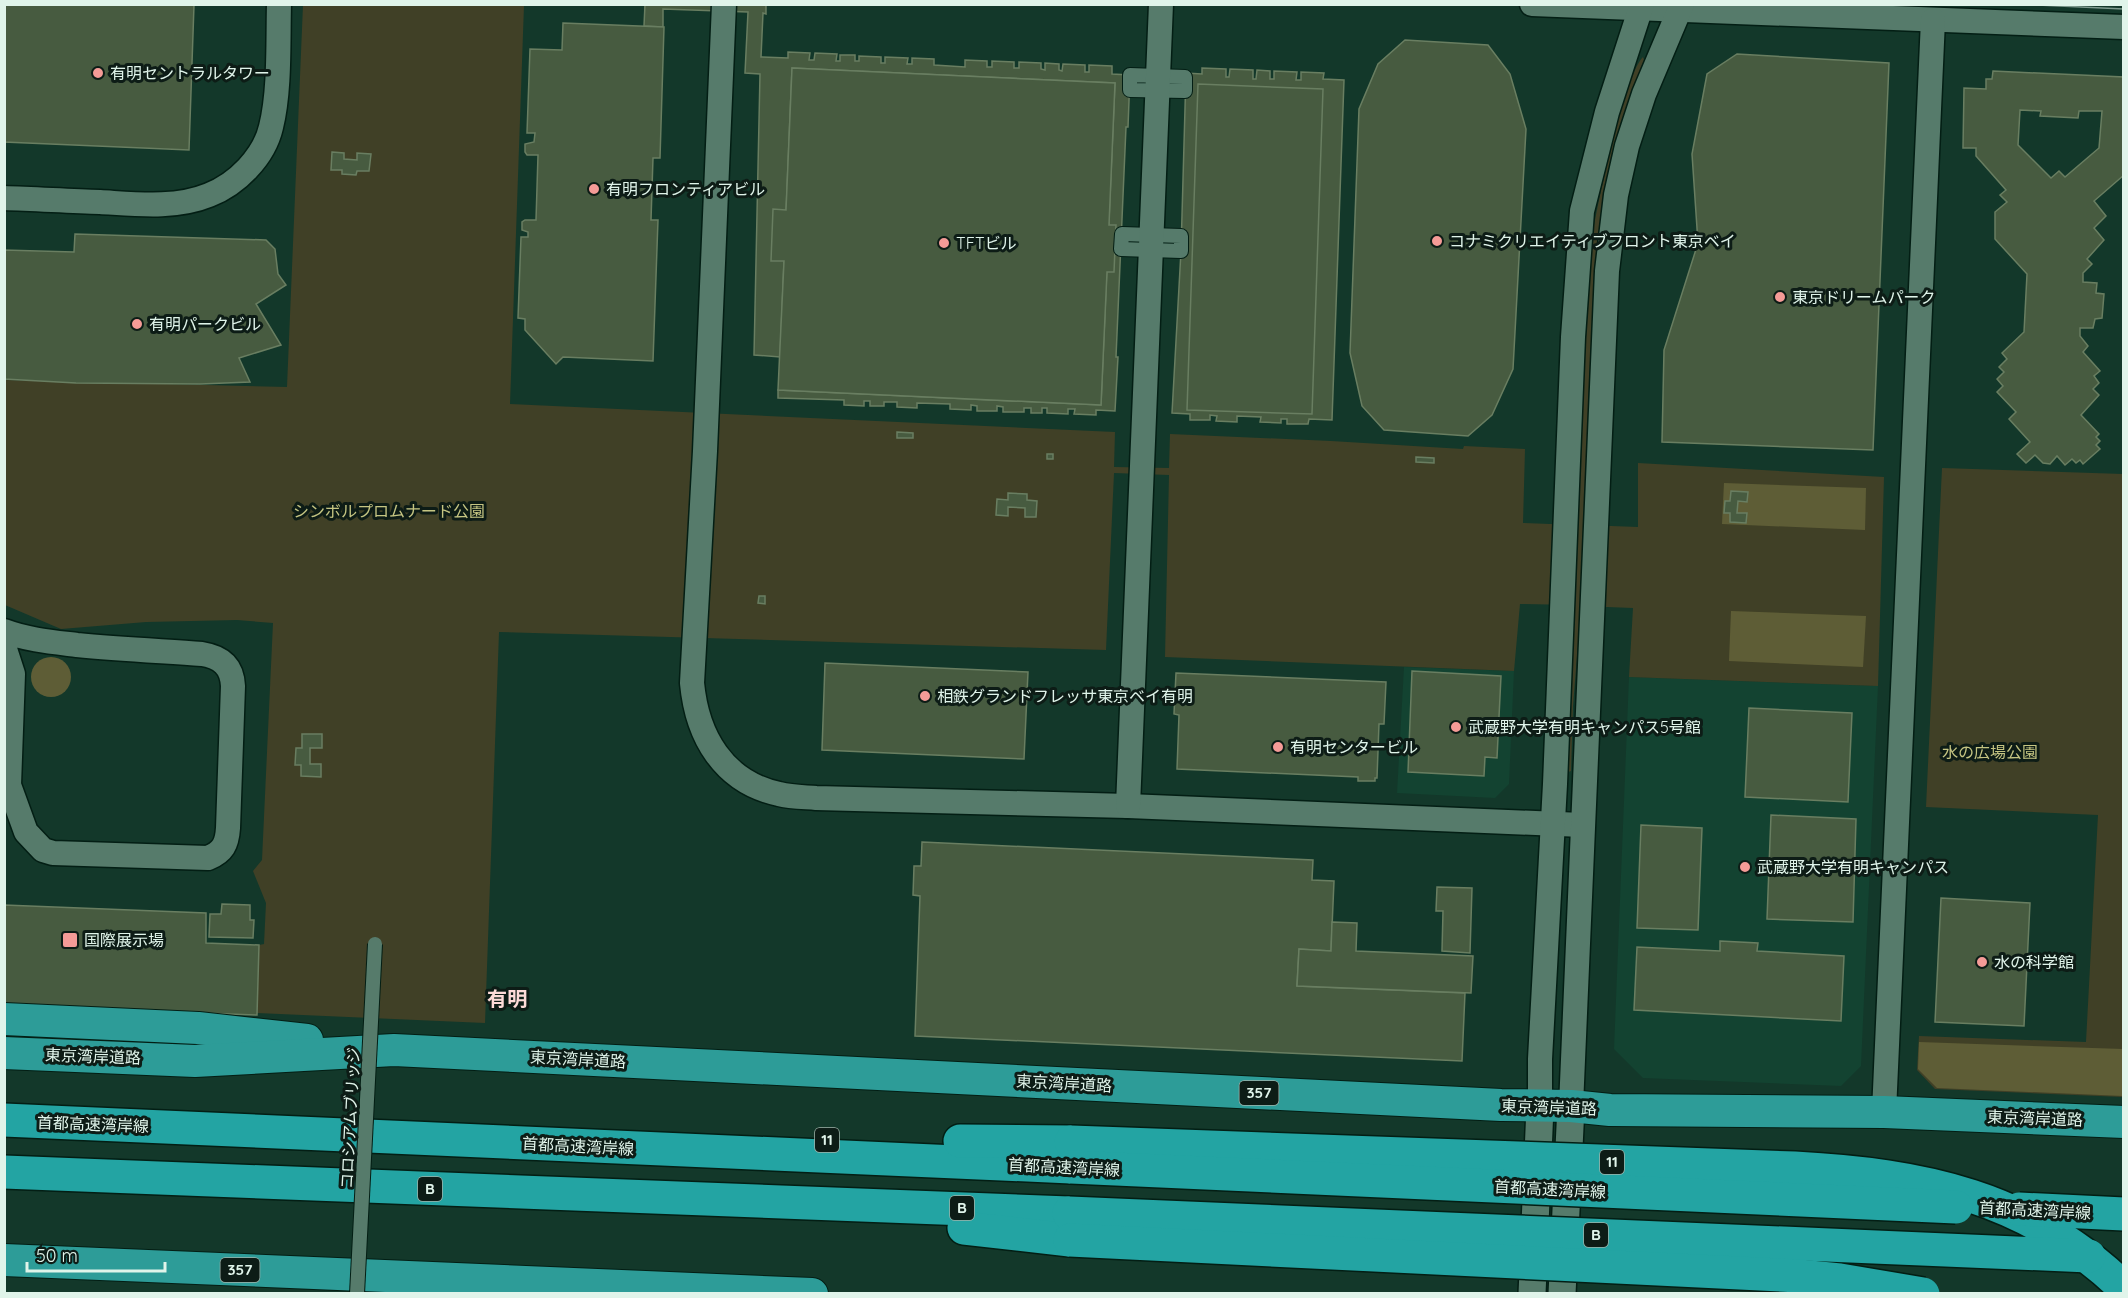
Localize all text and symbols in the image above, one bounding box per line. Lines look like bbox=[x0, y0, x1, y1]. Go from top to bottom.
place label: 有明セントラルタワー bbox=[110, 63, 270, 83]
marker: 有明セントラルタワー bbox=[91, 66, 105, 80]
place label: 有明フロンティアビル bbox=[606, 179, 765, 199]
marker: 有明フロンティアビル bbox=[587, 182, 601, 196]
place label: コナミクリエイティブフロント東京ベイ bbox=[1449, 231, 1736, 251]
place label: TFTビル bbox=[956, 233, 1017, 253]
marker: コナミクリエイティブフロント東京ベイ bbox=[1430, 234, 1444, 248]
marker: TFTビル bbox=[937, 236, 951, 250]
place label: 東京ドリームパーク bbox=[1792, 287, 1936, 307]
marker: 東京ドリームパーク bbox=[1773, 290, 1787, 304]
place label: 有明パークビル bbox=[149, 314, 261, 334]
marker: 有明パークビル bbox=[130, 317, 144, 331]
park label: シンボルプロムナード公園 bbox=[293, 501, 485, 521]
place label: 相鉄グランドフレッサ東京ベイ有明 bbox=[937, 686, 1193, 706]
marker: 相鉄グランドフレッサ東京ベイ有明 bbox=[918, 689, 932, 703]
place label: 武蔵野大学有明キャンパス5号館 bbox=[1468, 717, 1701, 737]
marker: 武蔵野大学有明キャンパス5号館 bbox=[1449, 720, 1463, 734]
place label: 有明センタービル bbox=[1290, 737, 1418, 757]
marker: 有明センタービル bbox=[1271, 740, 1285, 754]
park label: 水の広場公園 bbox=[1942, 742, 2038, 762]
place label: 武蔵野大学有明キャンパス bbox=[1757, 857, 1949, 877]
marker: 武蔵野大学有明キャンパス bbox=[1738, 860, 1752, 874]
place label: 国際展示場 bbox=[84, 930, 164, 950]
marker: 国際展示場 bbox=[61, 931, 79, 949]
place label: 水の科学館 bbox=[1994, 952, 2074, 972]
marker: 水の科学館 bbox=[1975, 955, 1989, 969]
district label: 有明 bbox=[487, 986, 527, 1011]
street label: 東京湾岸道路 bbox=[45, 1044, 141, 1068]
street label: コロシアムブリッジ bbox=[336, 1047, 364, 1189]
street label: 東京湾岸道路 bbox=[530, 1047, 626, 1071]
street label: 東京湾岸道路 bbox=[1016, 1071, 1112, 1095]
road number: 357 bbox=[1240, 1081, 1278, 1105]
street label: 東京湾岸道路 bbox=[1501, 1095, 1597, 1119]
street label: 東京湾岸道路 bbox=[1987, 1106, 2083, 1130]
street label: 首都高速湾岸線 bbox=[37, 1112, 149, 1136]
road number: 11 bbox=[815, 1128, 839, 1152]
street label: 首都高速湾岸線 bbox=[522, 1133, 634, 1159]
road number: 11 bbox=[1600, 1150, 1624, 1174]
street label: 首都高速湾岸線 bbox=[1008, 1154, 1120, 1180]
street label: 首都高速湾岸線 bbox=[1494, 1176, 1606, 1202]
road number: B bbox=[418, 1177, 442, 1201]
road number: B bbox=[950, 1196, 974, 1220]
street label: 首都高速湾岸線 bbox=[1979, 1197, 2091, 1223]
road number: B bbox=[1584, 1223, 1608, 1247]
scale bar bbox=[27, 1235, 165, 1273]
text: 50 m bbox=[36, 1244, 78, 1267]
road number: 357 bbox=[220, 1258, 260, 1282]

